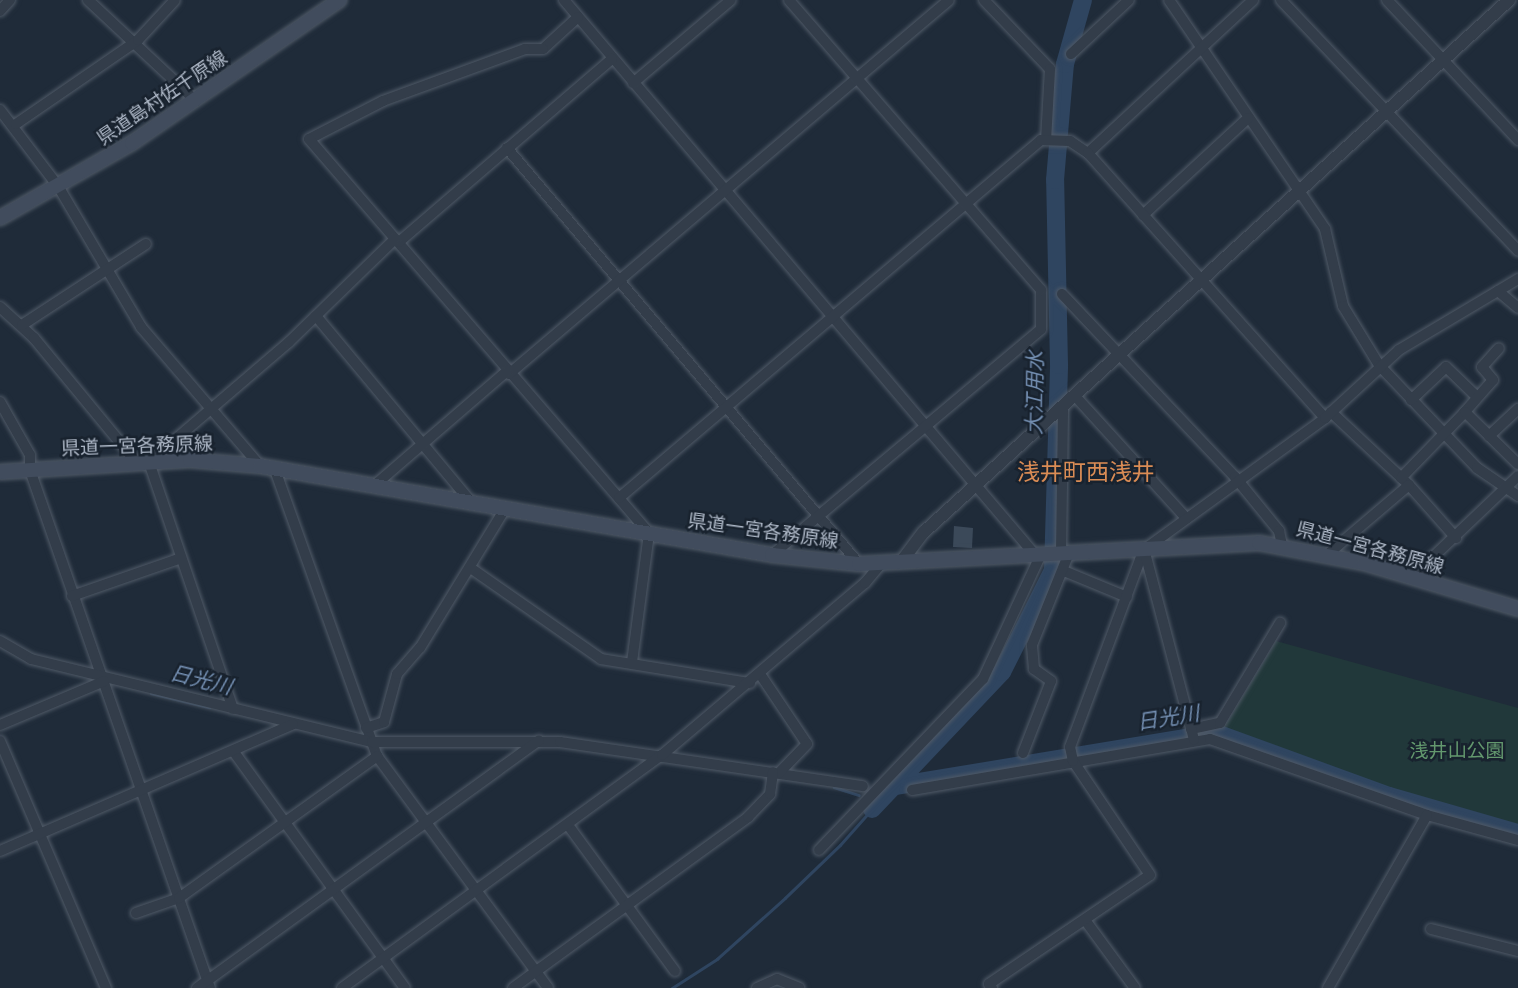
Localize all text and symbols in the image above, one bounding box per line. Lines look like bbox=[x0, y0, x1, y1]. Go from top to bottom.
street label: 県道島村佐千原線 bbox=[93, 46, 231, 150]
water label: 大江用水 bbox=[1022, 351, 1048, 435]
street label: 県道一宮各務原線 bbox=[61, 432, 213, 460]
district label: 浅井町西浅井 bbox=[1017, 458, 1155, 486]
street label: 県道一宮各務原線 bbox=[686, 509, 840, 553]
street label: 県道一宮各務原線 bbox=[1294, 517, 1446, 579]
water label: 日光川 bbox=[167, 660, 235, 700]
water label: 日光川 bbox=[1135, 701, 1201, 735]
park label: 浅井山公園 bbox=[1410, 740, 1504, 762]

